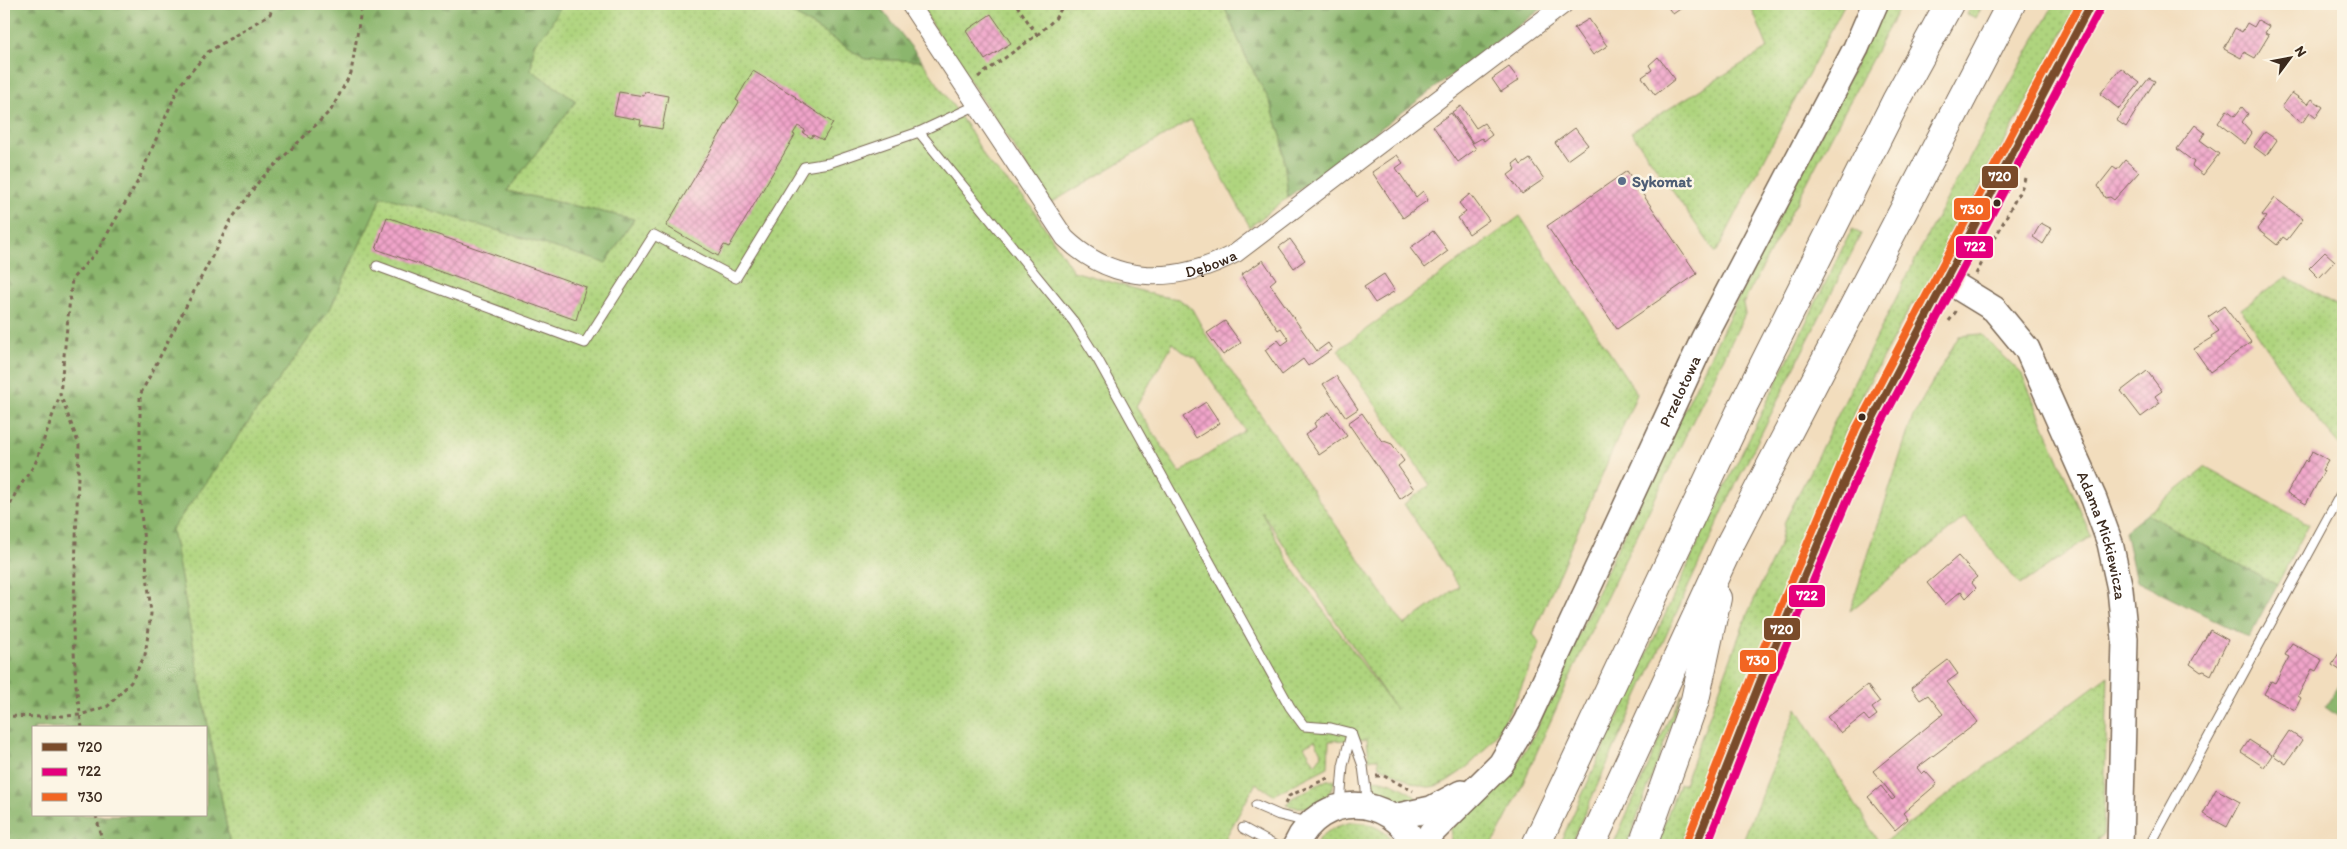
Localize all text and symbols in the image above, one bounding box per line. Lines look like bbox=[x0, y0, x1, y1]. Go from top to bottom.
north arrow bbox=[2264, 32, 2314, 82]
text: N bbox=[2291, 43, 2310, 60]
line badge: 720 bbox=[1981, 165, 2019, 189]
text: 720 bbox=[1988, 168, 2012, 185]
place label: Sykomat bbox=[1632, 172, 1692, 192]
marker: Sykomat bbox=[1616, 175, 1628, 187]
line badge: 730 bbox=[1953, 197, 1991, 221]
unlabelled marker bbox=[1992, 198, 2002, 208]
text: 730 bbox=[1959, 201, 1984, 218]
line badge: 722 bbox=[1955, 235, 1994, 259]
text: 722 bbox=[1963, 238, 1986, 255]
street label: Dębowa bbox=[1183, 245, 1240, 282]
street label: Przelotowa bbox=[1655, 352, 1705, 430]
unlabelled marker bbox=[1857, 412, 1867, 422]
street label: Adama Mickiewicza bbox=[2073, 468, 2130, 601]
line badge: 722 bbox=[1788, 584, 1826, 608]
text: 722 bbox=[1795, 587, 1818, 604]
line badge: 720 bbox=[1763, 617, 1801, 641]
text: 720 bbox=[1770, 621, 1794, 638]
line badge: 730 bbox=[1739, 649, 1777, 673]
text: 730 bbox=[1745, 652, 1770, 669]
legend bbox=[32, 726, 208, 816]
text: 720 bbox=[78, 738, 103, 756]
text: 722 bbox=[78, 762, 101, 780]
text: 730 bbox=[78, 788, 103, 806]

